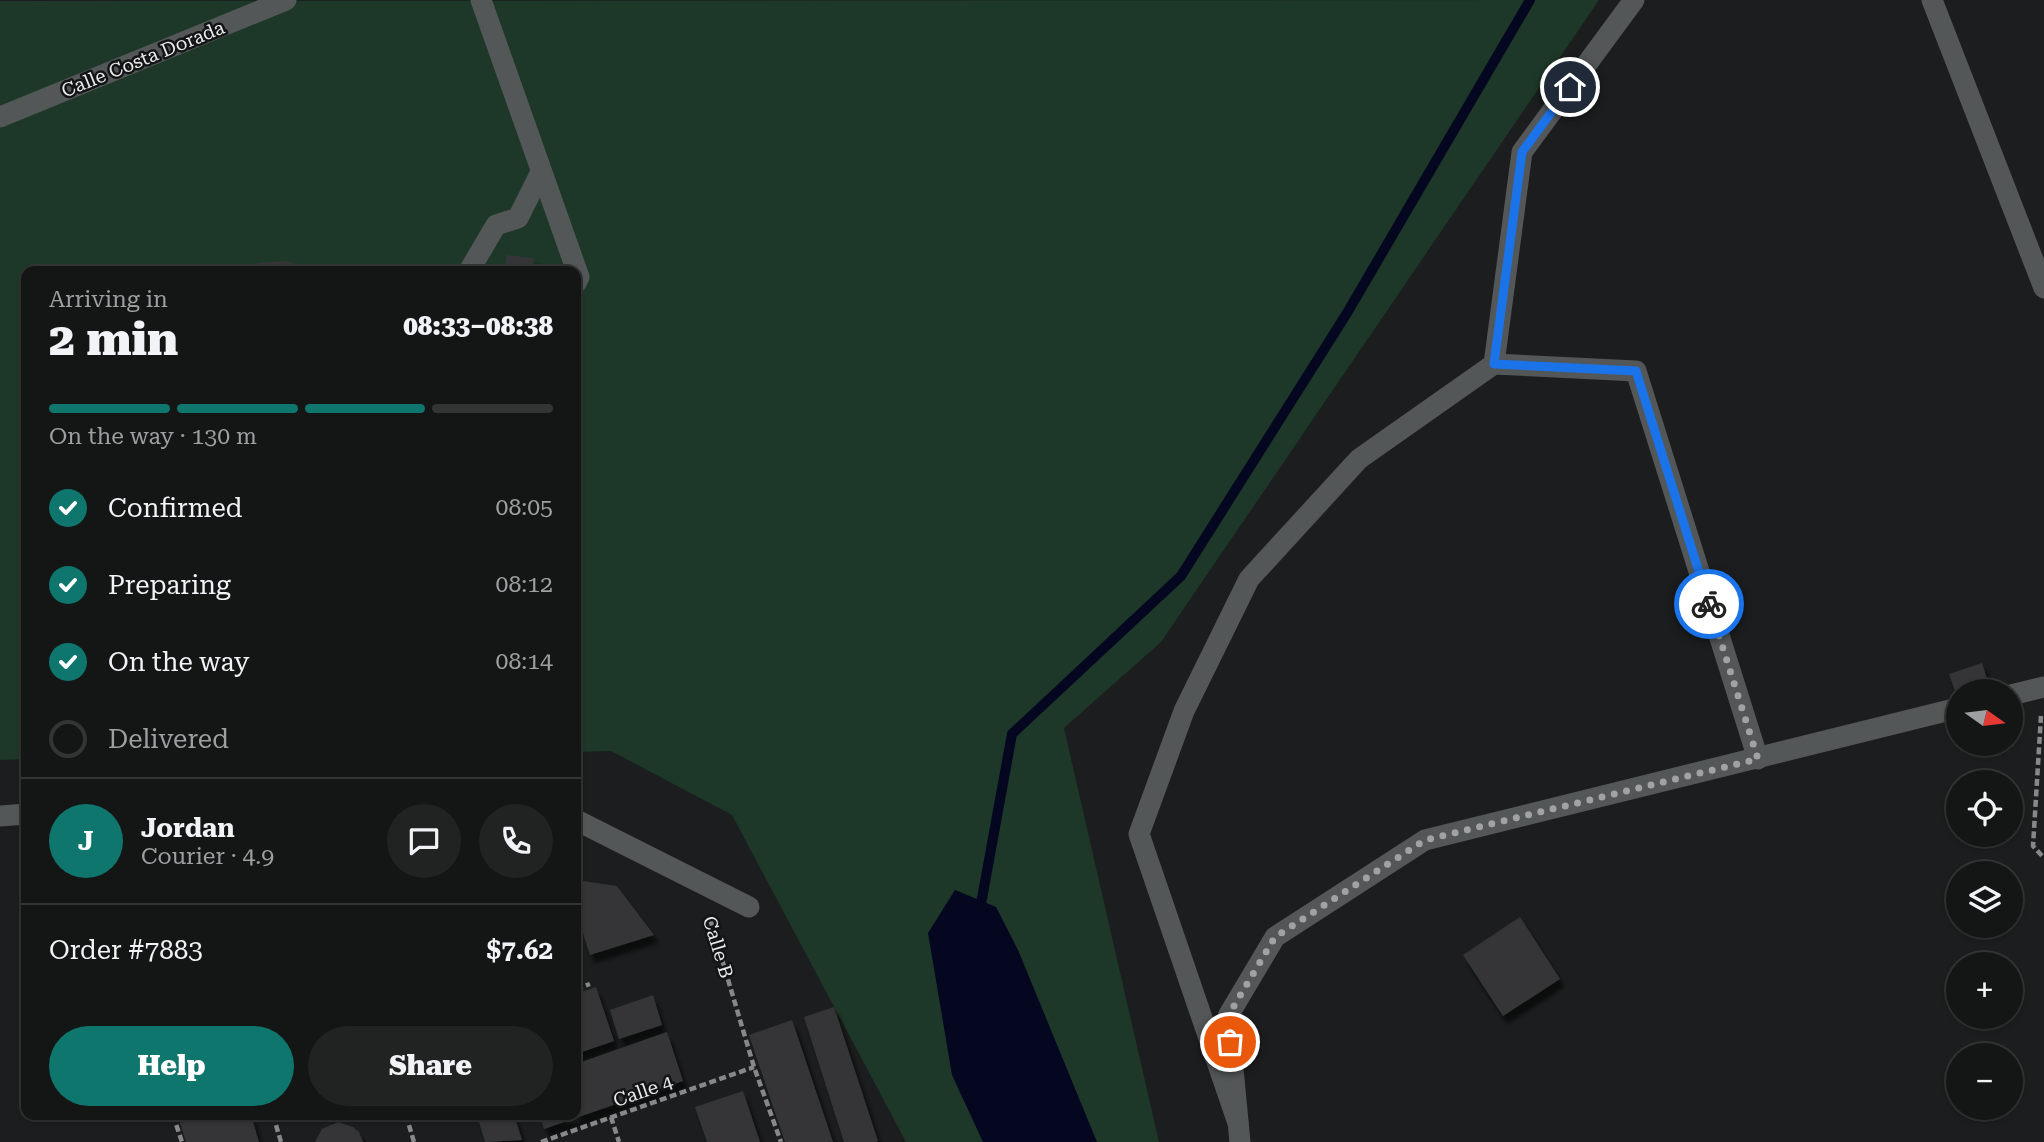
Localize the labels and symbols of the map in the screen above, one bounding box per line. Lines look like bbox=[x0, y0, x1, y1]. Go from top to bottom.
street label: Calle Costa Dorada bbox=[58, 15, 229, 102]
pin bbox=[1540, 57, 1600, 117]
courier bbox=[1674, 569, 1744, 639]
north arrow bbox=[1946, 679, 2023, 756]
street label: Calle B bbox=[698, 913, 738, 981]
pin bbox=[1200, 1012, 1260, 1072]
street label: Calle 4 bbox=[610, 1070, 676, 1112]

